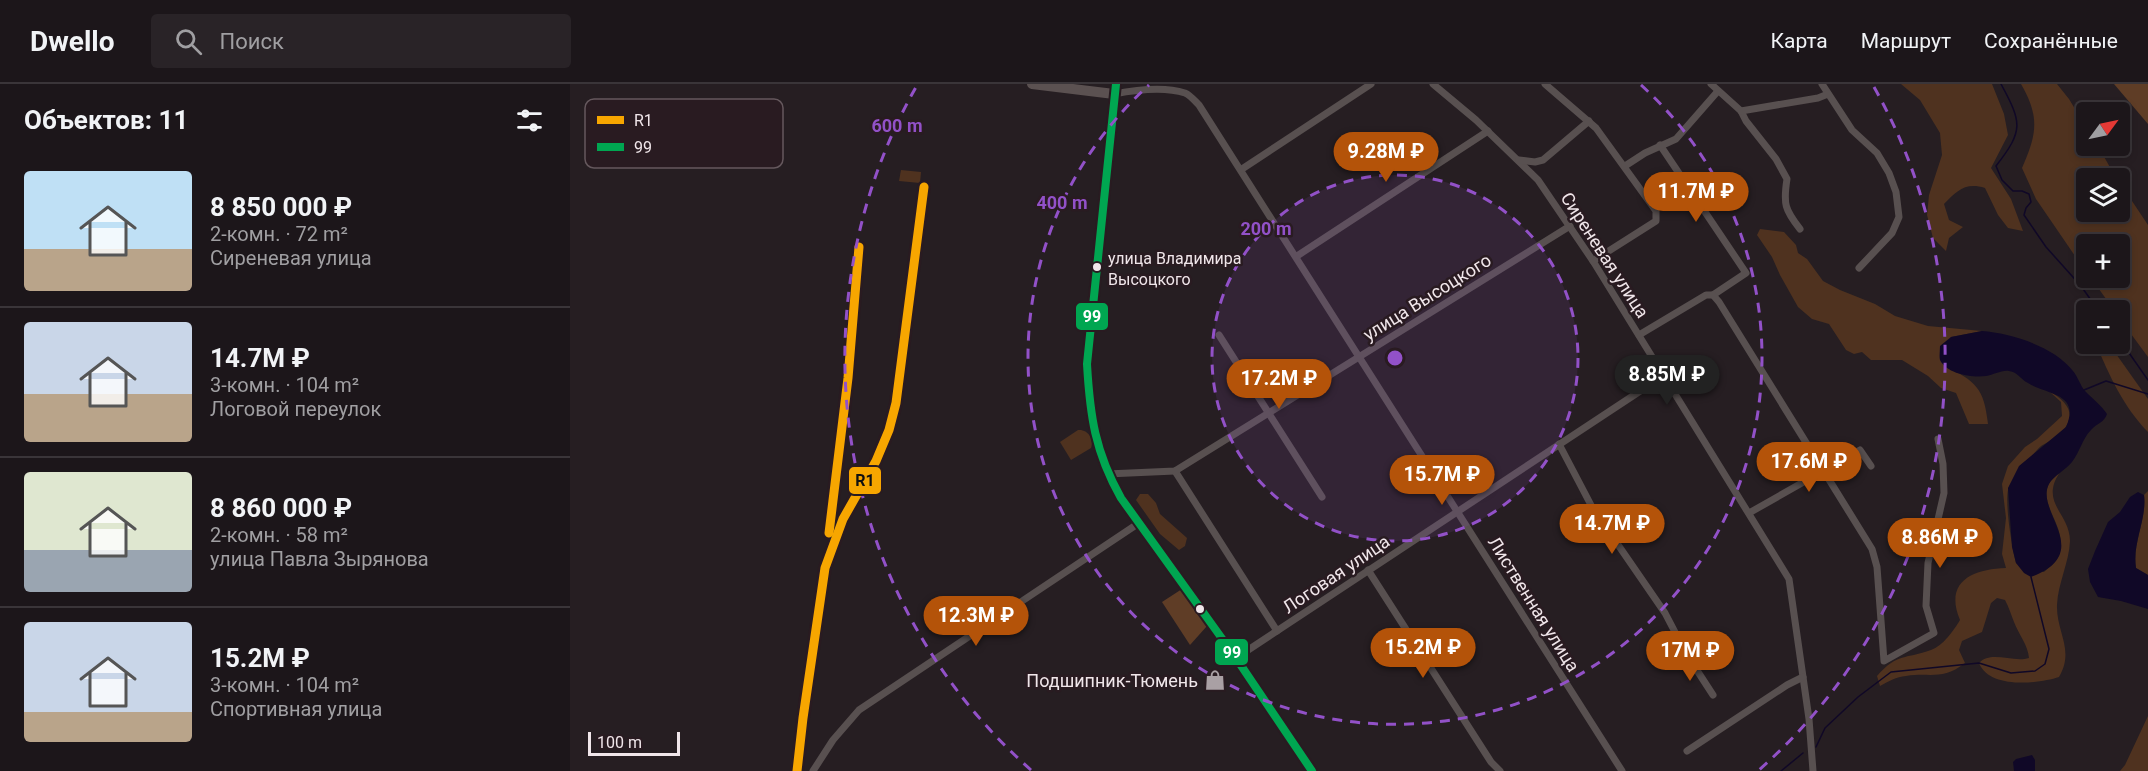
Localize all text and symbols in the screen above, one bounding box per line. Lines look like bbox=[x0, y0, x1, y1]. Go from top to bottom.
search box bbox=[151, 14, 571, 68]
text: Dwello bbox=[30, 25, 115, 58]
icon: search bbox=[172, 25, 205, 58]
text: Поиск bbox=[220, 29, 284, 54]
text: Карта bbox=[1771, 29, 1828, 53]
text: Маршрут bbox=[1861, 29, 1951, 53]
text: Сохранённые bbox=[1984, 29, 2118, 53]
legend bbox=[585, 99, 783, 168]
north arrow bbox=[2076, 102, 2130, 156]
map controls bbox=[2076, 102, 2130, 354]
icon: filters bbox=[513, 104, 546, 137]
text: Объектов: 11 bbox=[24, 105, 188, 135]
text: R1 bbox=[634, 111, 653, 130]
text: 600 m bbox=[871, 115, 923, 136]
pin: 9.28M ₽ bbox=[1331, 132, 1441, 183]
text: 99 bbox=[634, 138, 652, 157]
text: 9.28M ₽ bbox=[1348, 139, 1424, 163]
button: layers bbox=[2076, 168, 2130, 222]
pin: 11.7M ₽ bbox=[1641, 172, 1751, 223]
text: 11.7M ₽ bbox=[1658, 179, 1734, 203]
street label: Сиреневая улица bbox=[1557, 188, 1653, 322]
text: 8 850 000 ₽ bbox=[210, 192, 352, 222]
text: 400 m bbox=[1036, 192, 1088, 213]
icon: home bbox=[72, 195, 144, 267]
text: 200 m bbox=[1240, 218, 1292, 239]
text: 2-комн. · 72 m² bbox=[210, 222, 348, 246]
button: + bbox=[2076, 234, 2130, 288]
text: Сиреневая улица bbox=[210, 246, 372, 270]
place label: улица Владимира Высоцкого bbox=[1108, 249, 1242, 289]
street label: улица Высоцкого bbox=[1359, 249, 1495, 345]
marker: улица Владимира Высоцкого bbox=[1091, 261, 1103, 273]
button: − bbox=[2076, 300, 2130, 354]
line badge: 99 bbox=[1075, 302, 1109, 331]
text: 99 bbox=[1083, 307, 1101, 326]
text: 14.7M ₽ bbox=[210, 343, 310, 373]
icon: home bbox=[72, 346, 144, 418]
centre of rings bbox=[1385, 348, 1405, 368]
pin: 8.85M ₽ bbox=[1612, 355, 1722, 406]
pin: 17.2M ₽ bbox=[1224, 359, 1334, 410]
text: 8.85M ₽ bbox=[1629, 362, 1705, 386]
text: 17.2M ₽ bbox=[1241, 366, 1317, 390]
text: 3-комн. · 104 m² bbox=[210, 373, 359, 397]
text: Логовой переулок bbox=[210, 397, 381, 421]
pin: 17.6M ₽ bbox=[1754, 442, 1864, 493]
text: 17.6M ₽ bbox=[1771, 449, 1847, 473]
pin: 15.7M ₽ bbox=[1387, 455, 1497, 506]
text: 15.7M ₽ bbox=[1404, 462, 1480, 486]
line badge: R1 bbox=[848, 466, 882, 495]
text: R1 bbox=[855, 471, 875, 490]
text: 8 860 000 ₽ bbox=[210, 493, 352, 523]
icon: home bbox=[72, 496, 144, 568]
pin: 14.7M ₽ bbox=[1557, 504, 1667, 555]
text: 14.7M ₽ bbox=[1574, 511, 1650, 535]
pin: 8.86M ₽ bbox=[1885, 518, 1995, 569]
text: 2-комн. · 58 m² bbox=[210, 523, 348, 547]
text: 8.86M ₽ bbox=[1902, 525, 1978, 549]
street label: Логовая улица bbox=[1279, 530, 1393, 618]
street label: Лиственная улица bbox=[1484, 533, 1584, 675]
text: улица Павла Зырянова bbox=[210, 547, 429, 571]
pin: 12.3M ₽ bbox=[921, 596, 1031, 647]
text: 12.3M ₽ bbox=[938, 603, 1014, 627]
unlabelled marker bbox=[1194, 603, 1206, 615]
pin: 15.2M ₽ bbox=[1368, 628, 1478, 679]
pin: 17M ₽ bbox=[1648, 631, 1732, 682]
text: 15.2M ₽ bbox=[1385, 635, 1461, 659]
line badge: 99 bbox=[1214, 638, 1249, 666]
text: 17M ₽ bbox=[1660, 638, 1720, 662]
text: 15.2M ₽ bbox=[210, 643, 310, 673]
text: 99 bbox=[1223, 643, 1241, 662]
icon: home bbox=[72, 646, 144, 718]
shop icon: Подшипник-Тюмень bbox=[1203, 668, 1227, 692]
place label: Подшипник-Тюмень bbox=[1026, 670, 1198, 691]
text: 3-комн. · 104 m² bbox=[210, 673, 359, 697]
text: Спортивная улица bbox=[210, 697, 382, 721]
scale bar bbox=[588, 729, 680, 756]
text: 100 m bbox=[597, 733, 642, 752]

